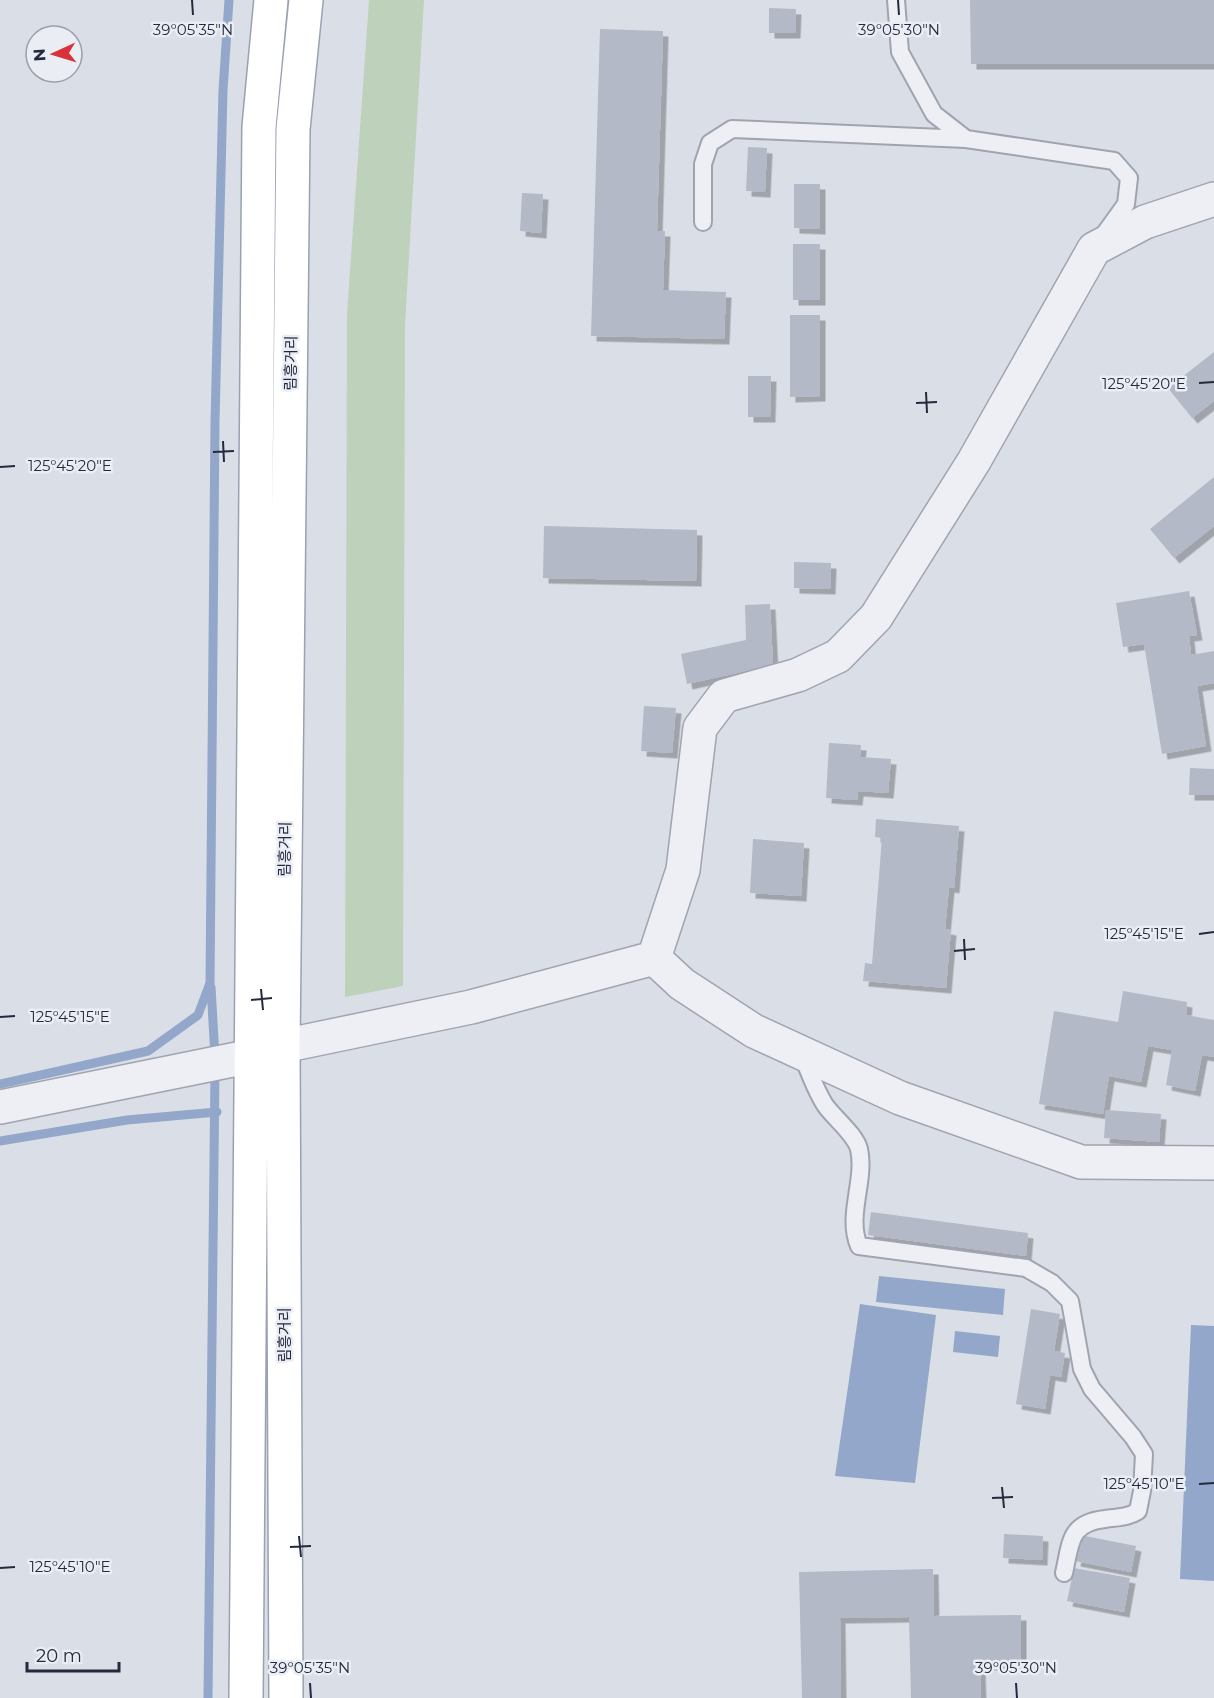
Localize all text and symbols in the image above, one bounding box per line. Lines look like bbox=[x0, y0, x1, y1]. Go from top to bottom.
text: 39°05'35"N bbox=[153, 20, 233, 39]
text: 39°05'30"N bbox=[858, 20, 940, 39]
north arrow bbox=[24, 24, 84, 84]
text: N bbox=[30, 48, 49, 62]
street label: 림흥거리 bbox=[281, 335, 300, 391]
text: 125°45'20"E bbox=[1102, 374, 1186, 393]
text: 125°45'20"E bbox=[28, 456, 112, 475]
street label: 림흥거리 bbox=[275, 821, 294, 877]
text: 125°45'15"E bbox=[1104, 924, 1184, 943]
text: 125°45'15"E bbox=[30, 1007, 110, 1026]
street label: 림흥거리 bbox=[275, 1307, 294, 1363]
text: 125°45'10"E bbox=[1103, 1474, 1185, 1493]
text: 125°45'10"E bbox=[29, 1557, 111, 1576]
scale bar bbox=[27, 1635, 118, 1673]
text: 20 m bbox=[36, 1645, 82, 1667]
text: 39°05'35"N bbox=[270, 1658, 350, 1677]
text: 39°05'30"N bbox=[975, 1658, 1057, 1677]

